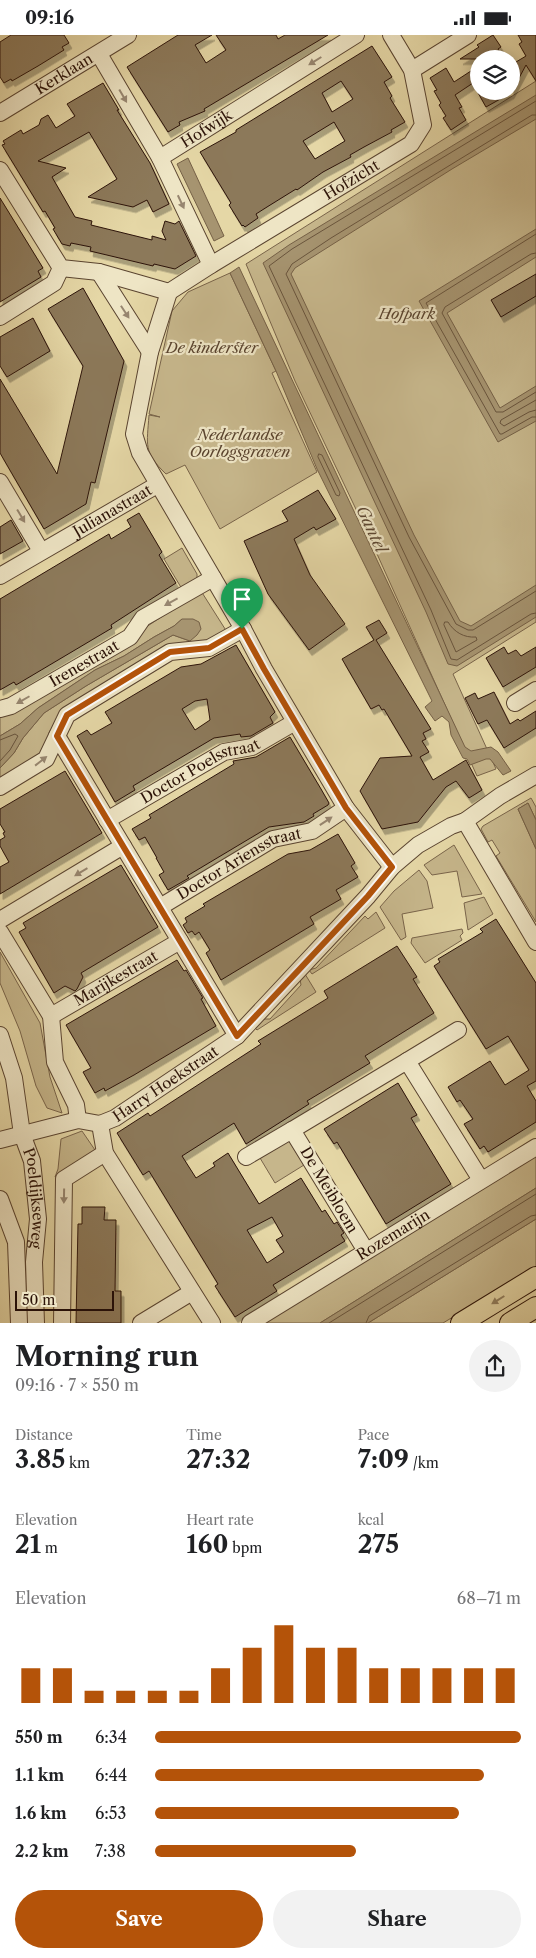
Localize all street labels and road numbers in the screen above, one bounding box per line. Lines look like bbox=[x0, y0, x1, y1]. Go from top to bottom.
street label: Kerklaan bbox=[31, 48, 97, 98]
street label: Hofwijk bbox=[177, 104, 237, 152]
street label: Hofzicht bbox=[320, 155, 383, 204]
street label: Julianastraat bbox=[68, 480, 156, 542]
street label: Irenestraat bbox=[46, 635, 123, 691]
street label: Doctor Poelsstraat bbox=[137, 734, 264, 807]
street label: Doctor Ariensstraat bbox=[173, 823, 303, 904]
street label: Marijkestraat bbox=[70, 946, 162, 1010]
street label: Harry Hoekstraat bbox=[109, 1041, 222, 1126]
street label: De Meibloem bbox=[296, 1143, 363, 1236]
street label: Poeldijkseweg bbox=[19, 1145, 48, 1250]
street label: Rozemarijn bbox=[353, 1204, 434, 1264]

